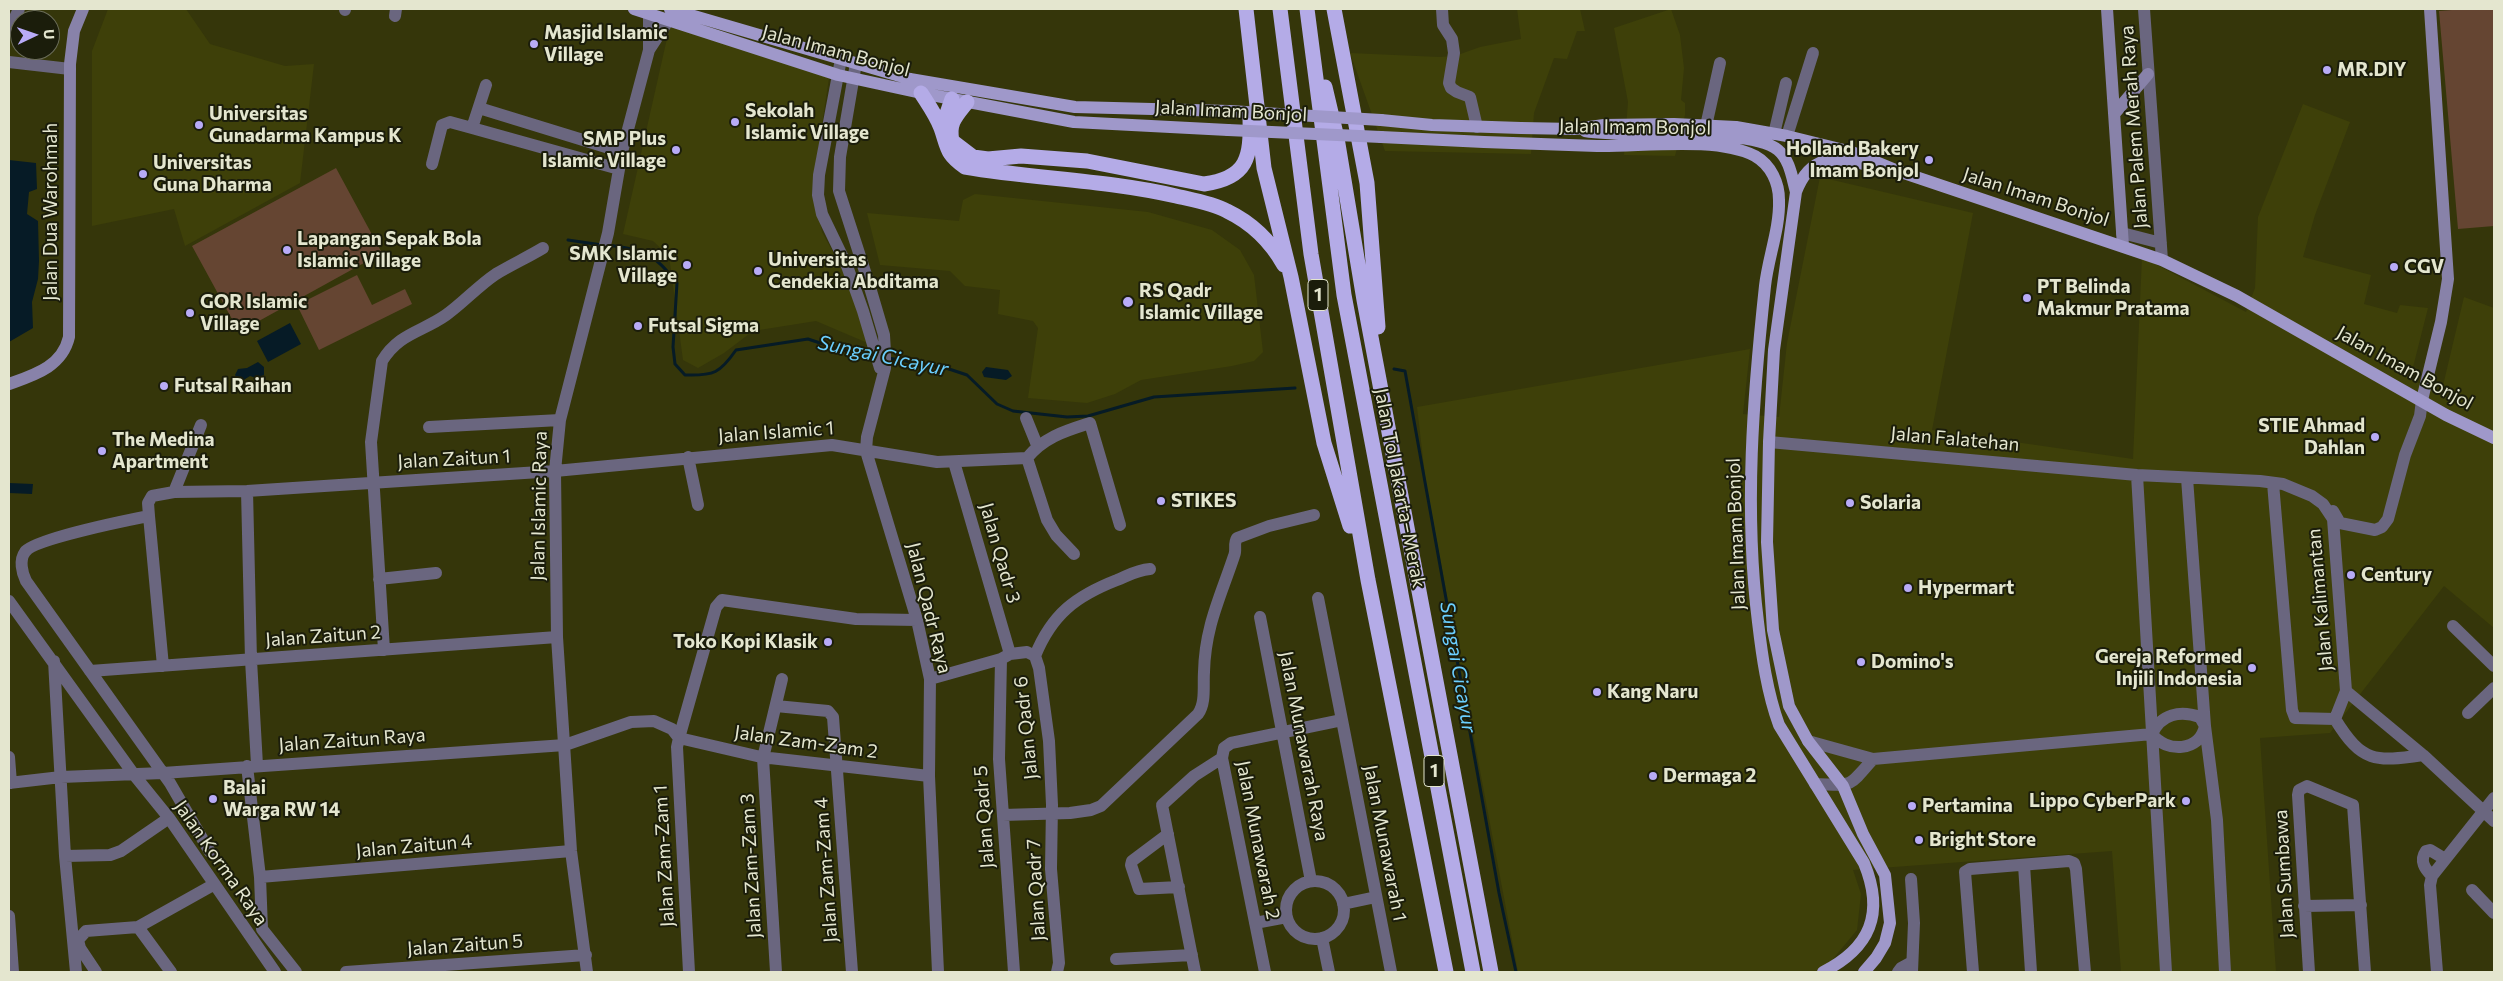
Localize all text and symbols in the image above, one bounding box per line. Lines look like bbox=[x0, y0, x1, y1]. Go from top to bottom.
north arrow bbox=[10, 10, 60, 60]
street label: Jalan Imam Bonjol bbox=[759, 20, 913, 82]
place label: Masjid Islamic Village bbox=[544, 22, 667, 66]
street label: Jalan Palem Merah Raya bbox=[2116, 25, 2152, 229]
text: U bbox=[41, 29, 58, 40]
marker: Masjid Islamic Village bbox=[528, 38, 540, 50]
place label: MR.DIY bbox=[2337, 59, 2406, 81]
marker: MR.DIY bbox=[2321, 64, 2333, 76]
street label: Jalan Imam Bonjol bbox=[1154, 96, 1308, 126]
place label: Sekolah Islamic Village bbox=[745, 100, 869, 144]
place label: Universitas Gunadarma Kampus K bbox=[209, 103, 402, 147]
street label: Jalan Imam Bonjol bbox=[1559, 114, 1711, 140]
marker: Sekolah Islamic Village bbox=[729, 116, 741, 128]
marker: Universitas Gunadarma Kampus K bbox=[193, 119, 205, 131]
street label: Jalan Dua Warohmah bbox=[40, 123, 62, 301]
place label: SMP Plus Islamic Village bbox=[542, 128, 666, 172]
place label: Holland Bakery Imam Bonjol bbox=[1786, 138, 1919, 182]
marker: SMP Plus Islamic Village bbox=[670, 144, 682, 156]
place label: Universitas Guna Dharma bbox=[153, 152, 272, 196]
marker: Holland Bakery Imam Bonjol bbox=[1923, 154, 1935, 166]
street label: Jalan Imam Bonjol bbox=[1960, 163, 2112, 231]
marker: Universitas Guna Dharma bbox=[137, 168, 149, 180]
place label: Lapangan Sepak Bola Islamic Village bbox=[297, 228, 482, 272]
place label: SMK Islamic Village bbox=[569, 243, 677, 287]
marker: Lapangan Sepak Bola Islamic Village bbox=[281, 244, 293, 256]
place label: Universitas Cendekia Abditama bbox=[768, 249, 939, 293]
place label: CGV bbox=[2404, 256, 2444, 278]
marker: SMK Islamic Village bbox=[681, 259, 693, 271]
marker: CGV bbox=[2388, 261, 2400, 273]
marker: Universitas Cendekia Abditama bbox=[752, 265, 764, 277]
place label: PT Belinda Makmur Pratama bbox=[2037, 276, 2190, 320]
place label: RS Qadr Islamic Village bbox=[1139, 280, 1263, 324]
road number: 1 bbox=[1308, 280, 1328, 310]
place label: GOR Islamic Village bbox=[200, 291, 307, 335]
marker: PT Belinda Makmur Pratama bbox=[2021, 292, 2033, 304]
marker: RS Qadr Islamic Village bbox=[1121, 295, 1135, 309]
marker: GOR Islamic Village bbox=[184, 307, 196, 319]
place label: Futsal Sigma bbox=[648, 315, 759, 337]
marker: Futsal Sigma bbox=[632, 320, 644, 332]
street label: Jalan Imam Bonjol bbox=[2333, 321, 2477, 415]
water label: Sungai Cicayur bbox=[816, 330, 950, 382]
place label: Futsal Raihan bbox=[174, 375, 292, 397]
marker: Futsal Raihan bbox=[158, 380, 170, 392]
street label: Jalan Tol Jakarta–Merak bbox=[1369, 386, 1431, 590]
place label: STIE Ahmad Dahlan bbox=[2258, 415, 2365, 459]
street label: Jalan Islamic 1 bbox=[717, 417, 835, 447]
street label: Jalan Falatehan bbox=[1890, 422, 2020, 456]
place label: The Medina Apartment bbox=[112, 429, 214, 473]
street label: Jalan Islamic Raya bbox=[526, 431, 552, 581]
marker: STIE Ahmad Dahlan bbox=[2369, 431, 2381, 443]
marker: The Medina Apartment bbox=[96, 445, 108, 457]
street label: Jalan Zaitun 1 bbox=[397, 445, 511, 473]
street label: Jalan Imam Bonjol bbox=[1722, 457, 1750, 611]
place label: STIKES bbox=[1171, 490, 1236, 512]
place label: Solaria bbox=[1860, 492, 1921, 514]
marker: STIKES bbox=[1155, 495, 1167, 507]
marker: Solaria bbox=[1844, 497, 1856, 509]
street label: Jalan Qadr 3 bbox=[975, 500, 1025, 606]
street label: Jalan Kalimantan bbox=[2302, 528, 2338, 672]
street label: Jalan Qadr Raya bbox=[902, 540, 956, 676]
place label: Century bbox=[2361, 564, 2432, 586]
marker: Century bbox=[2345, 569, 2357, 581]
place label: Hypermart bbox=[1918, 577, 2014, 599]
marker: Hypermart bbox=[1902, 582, 1914, 594]
water label: Sungai Cicayur bbox=[1435, 600, 1481, 734]
street label: Jalan Zaitun 2 bbox=[264, 621, 382, 651]
place label: Toko Kopi Klasik bbox=[673, 631, 818, 653]
marker: Toko Kopi Klasik bbox=[822, 636, 834, 648]
place label: Gereja Reformed Injili Indonesia bbox=[2095, 646, 2242, 690]
street label: Jalan Munawarah Raya bbox=[1274, 649, 1334, 843]
place label: Domino's bbox=[1871, 651, 1954, 673]
marker: Domino's bbox=[1855, 656, 1867, 668]
marker: Gereja Reformed Injili Indonesia bbox=[2246, 662, 2258, 674]
street label: Jalan Qadr 6 bbox=[1009, 675, 1043, 781]
place label: Kang Naru bbox=[1607, 681, 1698, 703]
marker: Kang Naru bbox=[1591, 686, 1603, 698]
street label: Jalan Zam-Zam 2 bbox=[733, 721, 879, 763]
street label: Jalan Zaitun Raya bbox=[278, 723, 426, 757]
road number: 1 bbox=[1424, 756, 1444, 786]
street label: Jalan Munawarah 2 bbox=[1231, 759, 1285, 921]
street label: Jalan Munawarah 1 bbox=[1359, 763, 1411, 923]
street label: Jalan Qadr 5 bbox=[969, 765, 999, 869]
place label: Dermaga 2 bbox=[1663, 765, 1756, 787]
marker: Dermaga 2 bbox=[1647, 770, 1659, 782]
place label: Balai Warga RW 14 bbox=[223, 777, 340, 821]
street label: Jalan Zam-Zam 1 bbox=[649, 784, 679, 928]
place label: Lippo CyberPark bbox=[2029, 790, 2176, 812]
marker: Balai Warga RW 14 bbox=[207, 793, 219, 805]
street label: Jalan Zam-Zam 3 bbox=[736, 793, 766, 939]
place label: Pertamina bbox=[1922, 795, 2013, 817]
marker: Lippo CyberPark bbox=[2180, 795, 2192, 807]
street label: Jalan Korma Raya bbox=[169, 796, 273, 930]
street label: Jalan Zam-Zam 4 bbox=[810, 797, 842, 943]
marker: Pertamina bbox=[1906, 800, 1918, 812]
street label: Jalan Sumbawa bbox=[2269, 809, 2299, 939]
place label: Bright Store bbox=[1929, 829, 2036, 851]
street label: Jalan Zaitun 4 bbox=[355, 830, 473, 862]
marker: Bright Store bbox=[1913, 834, 1925, 846]
street label: Jalan Qadr 7 bbox=[1022, 838, 1050, 942]
street label: Jalan Zaitun 5 bbox=[406, 930, 524, 960]

